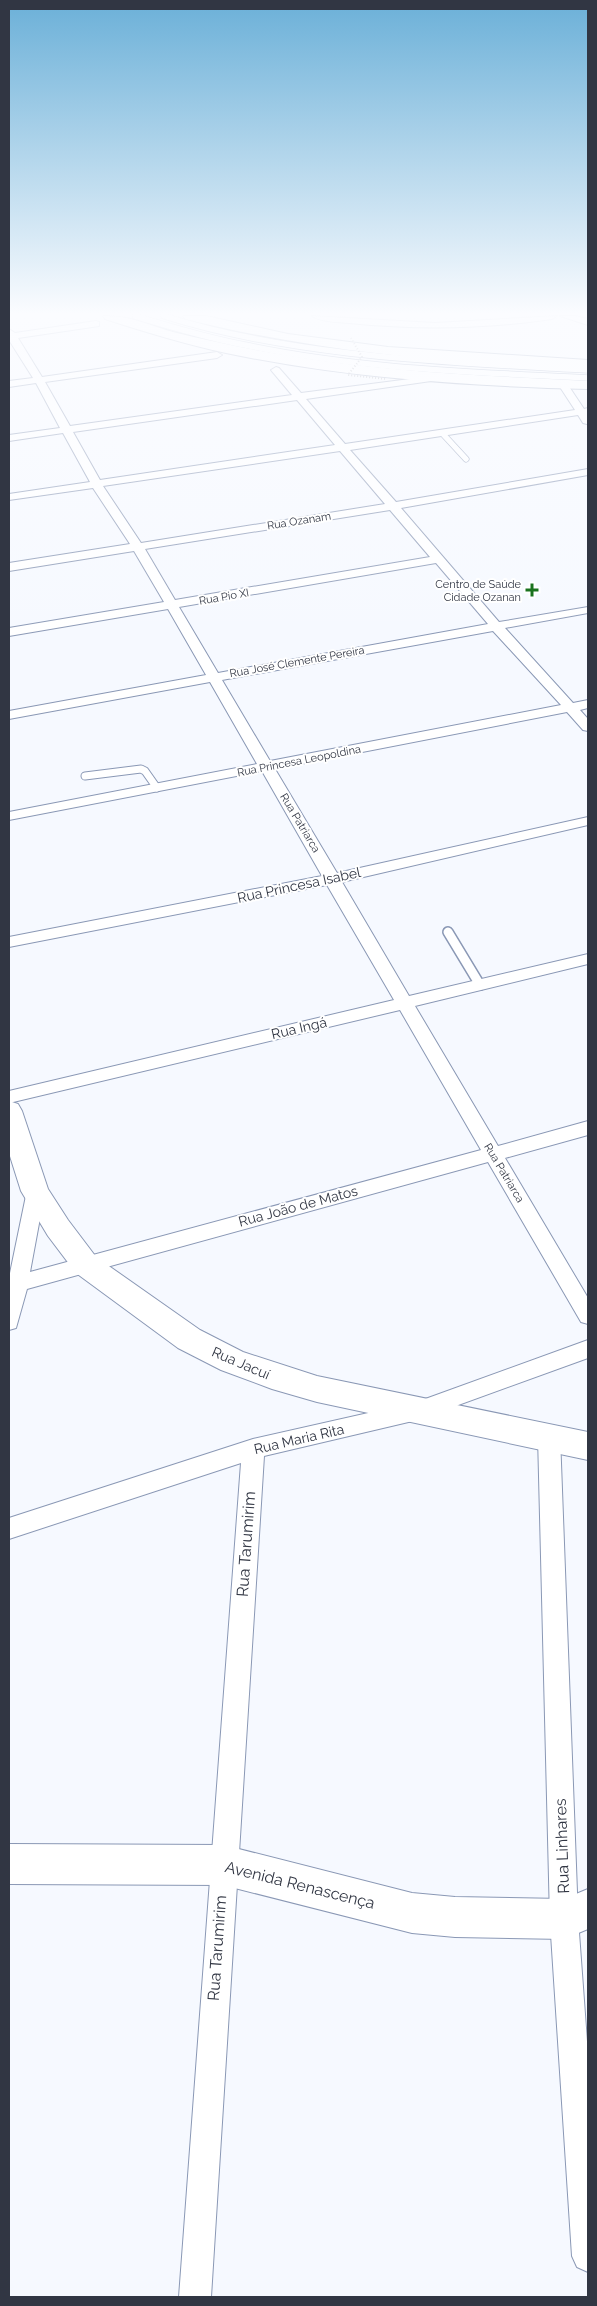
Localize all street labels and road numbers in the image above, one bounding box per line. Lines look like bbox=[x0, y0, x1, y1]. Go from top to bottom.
street label: Rua Ozanam bbox=[266, 510, 332, 532]
street label: Rua Pio XI bbox=[198, 586, 250, 608]
street label: Rua José Clemente Pereira bbox=[229, 644, 365, 680]
street label: Rua Princesa Leopoldina bbox=[236, 743, 362, 779]
street label: Rua Patriarca bbox=[277, 791, 323, 855]
street label: Rua Princesa Isabel bbox=[236, 864, 362, 906]
street label: Rua Ingá bbox=[270, 1014, 328, 1042]
street label: Rua Patriarca bbox=[481, 1141, 527, 1205]
street label: Rua João de Matos bbox=[237, 1182, 359, 1230]
street label: Rua Jacuí bbox=[210, 1344, 273, 1383]
street label: Rua Maria Rita bbox=[252, 1421, 346, 1457]
street label: Rua Tarumirim bbox=[233, 1490, 259, 1598]
street label: Rua Linhares bbox=[551, 1798, 573, 1894]
street label: Avenida Renascença bbox=[223, 1857, 377, 1913]
street label: Rua Tarumirim bbox=[204, 1894, 230, 2002]

